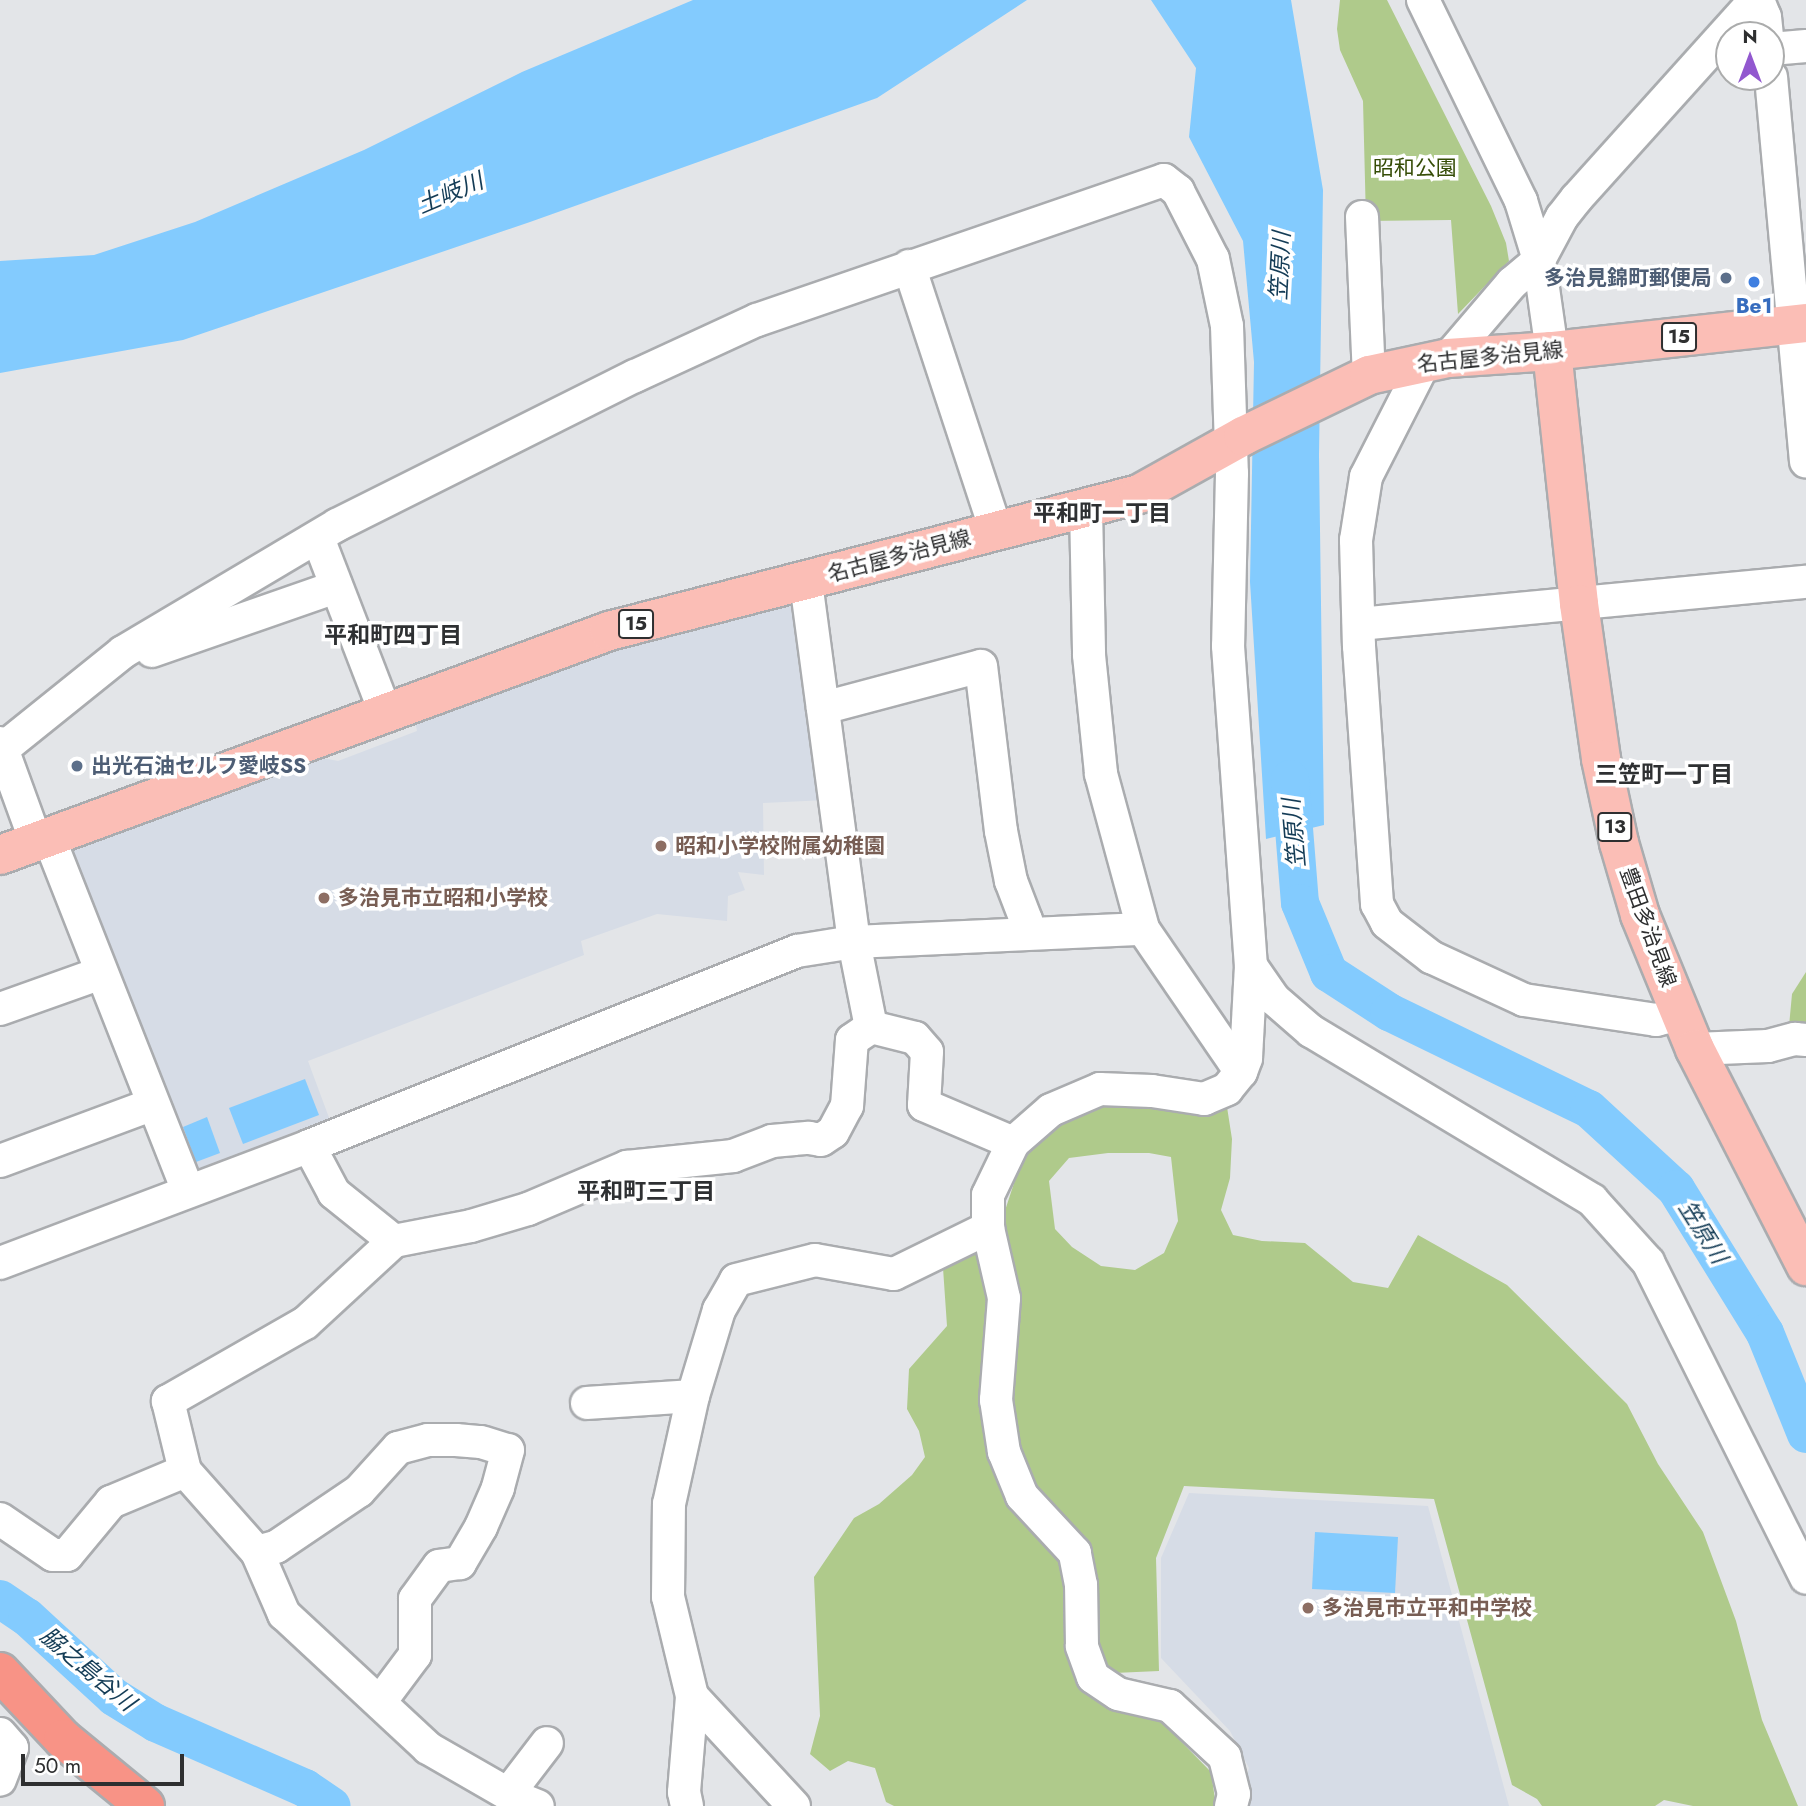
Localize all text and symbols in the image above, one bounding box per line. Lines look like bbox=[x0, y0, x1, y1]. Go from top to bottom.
north arrow bbox=[1715, 21, 1785, 91]
text: N bbox=[1742, 23, 1758, 50]
park label: 昭和公園 bbox=[1373, 155, 1457, 181]
water label: 土岐川 bbox=[413, 167, 487, 219]
water label: 笠原川 bbox=[1264, 231, 1296, 301]
place label: 多治見錦町郵便局 bbox=[1544, 265, 1712, 291]
marker: 多治見錦町郵便局 bbox=[1718, 270, 1734, 286]
marker: Be1 bbox=[1746, 274, 1762, 290]
place label: Be1 bbox=[1736, 293, 1772, 319]
road number: 15 bbox=[1660, 322, 1698, 352]
street label: 名古屋多治見線 bbox=[1416, 337, 1564, 377]
district label: 平和町一丁目 bbox=[1033, 499, 1171, 527]
street label: 名古屋多治見線 bbox=[825, 525, 973, 587]
road number: 15 bbox=[617, 608, 655, 639]
district label: 平和町四丁目 bbox=[324, 621, 462, 649]
place label: 出光石油セルフ愛岐SS bbox=[91, 753, 306, 779]
marker: 出光石油セルフ愛岐SS bbox=[69, 758, 85, 774]
district label: 三笠町一丁目 bbox=[1595, 760, 1733, 788]
water label: 笠原川 bbox=[1277, 797, 1311, 869]
road number: 13 bbox=[1596, 812, 1634, 842]
place label: 昭和小学校附属幼稚園 bbox=[675, 833, 885, 859]
marker: 昭和小学校附属幼稚園 bbox=[653, 838, 669, 854]
street label: 豊田多治見線 bbox=[1615, 863, 1681, 991]
place label: 多治見市立昭和小学校 bbox=[338, 885, 548, 911]
marker: 多治見市立昭和小学校 bbox=[316, 890, 332, 906]
district label: 平和町三丁目 bbox=[577, 1177, 715, 1205]
water label: 笠原川 bbox=[1673, 1195, 1733, 1269]
place label: 多治見市立平和中学校 bbox=[1322, 1595, 1532, 1621]
marker: 多治見市立平和中学校 bbox=[1300, 1600, 1316, 1616]
water label: 脇之島谷川 bbox=[35, 1621, 141, 1717]
scale bar bbox=[24, 1740, 187, 1784]
text: 50 m bbox=[34, 1751, 81, 1781]

